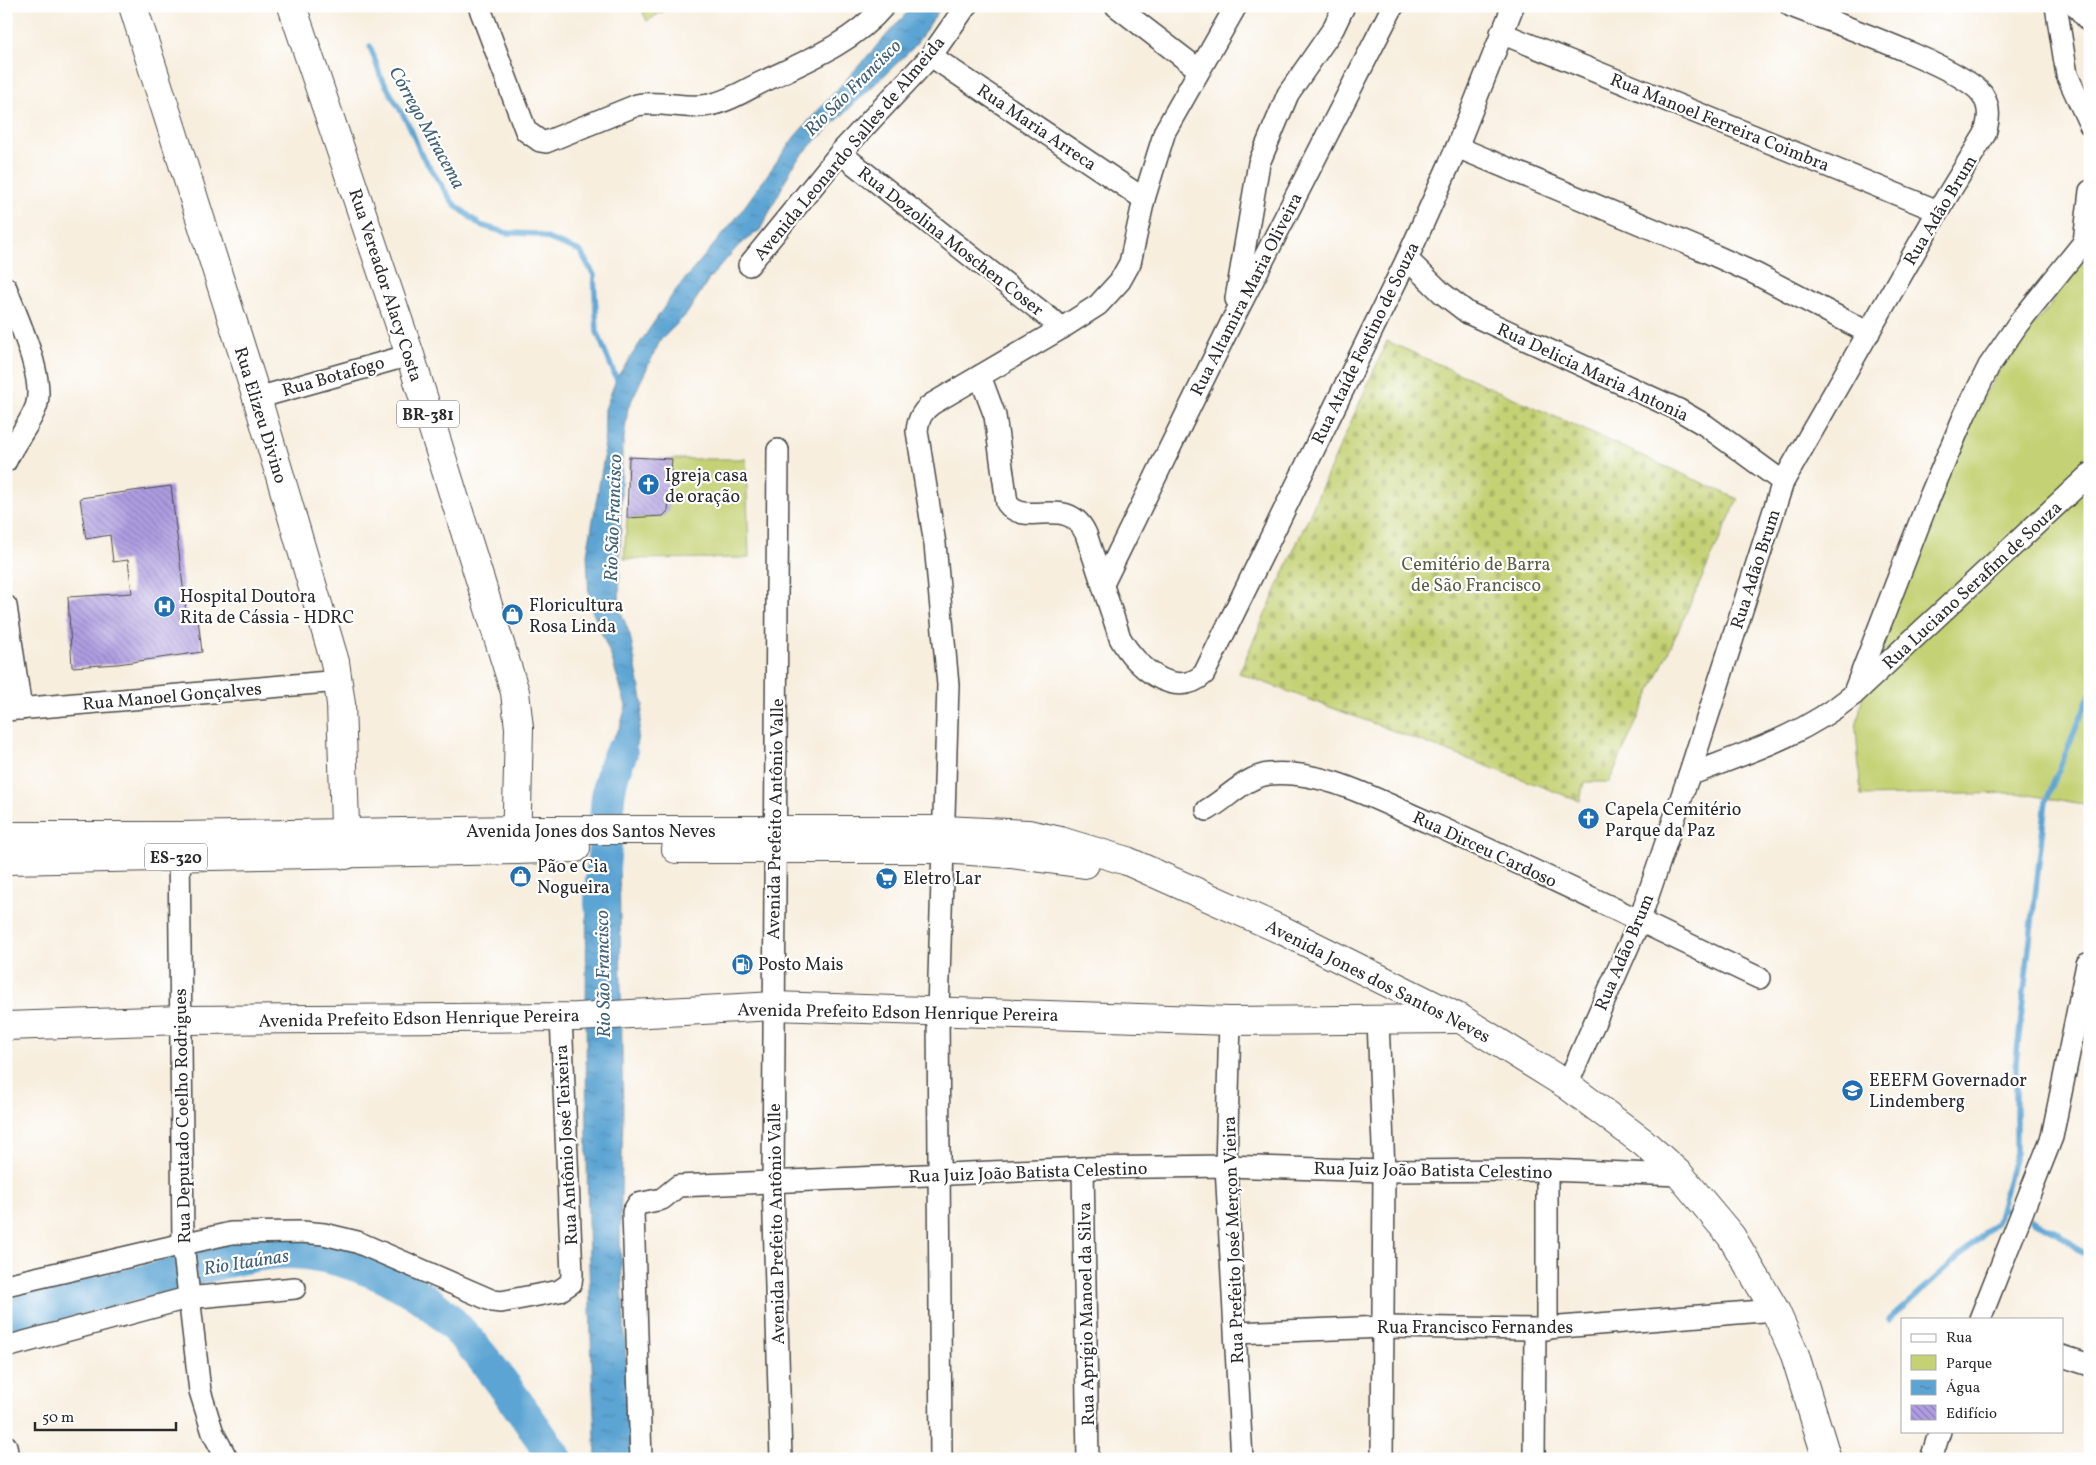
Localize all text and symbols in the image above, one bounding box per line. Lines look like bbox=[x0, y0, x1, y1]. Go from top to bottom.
street label: Avenida Leonardo Salles de Almeida bbox=[749, 31, 952, 267]
water label: Rio São Francisco bbox=[799, 34, 908, 143]
water label: Córrego Miracema bbox=[382, 62, 471, 194]
street label: Rua Manoel Ferreira Coimbra bbox=[1606, 68, 1833, 179]
street label: Rua Maria Arreca bbox=[971, 79, 1101, 178]
street label: Rua Adão Brum bbox=[1899, 151, 1984, 271]
street label: Rua Dozolina Moschen Coser bbox=[852, 161, 1049, 323]
street label: Rua Vereador Alacy Costa bbox=[342, 186, 428, 385]
street label: Rua Altamira Maria Oliveira bbox=[1185, 189, 1310, 401]
street label: Rua Ataíde Fostino de Souza bbox=[1306, 238, 1426, 449]
street label: Rua Delicia Maria Antonia bbox=[1492, 318, 1692, 429]
street label: Rua Elizeu Divino bbox=[227, 344, 292, 487]
street label: Rua Botafogo bbox=[279, 351, 388, 404]
road number: BR-381 bbox=[397, 400, 459, 428]
water label: Rio São Francisco bbox=[599, 453, 629, 582]
place label: Igreja casa de oração bbox=[665, 464, 748, 510]
church icon: Igreja casa de oração bbox=[637, 473, 661, 497]
street label: Rua Luciano Serafim de Souza bbox=[1878, 496, 2068, 676]
street label: Rua Adão Brum bbox=[1725, 506, 1788, 633]
park label: Cemitério de Barra de São Francisco bbox=[1402, 553, 1551, 599]
place label: Hospital Doutora Rita de Cássia - HDRC bbox=[180, 585, 354, 631]
hospital icon: Hospital Doutora Rita de Cássia - HDRC bbox=[152, 594, 176, 618]
place label: Floricultura Rosa Linda bbox=[529, 594, 624, 640]
shop icon: Floricultura Rosa Linda bbox=[501, 603, 525, 627]
street label: Rua Manoel Gonçalves bbox=[81, 677, 263, 718]
street label: Avenida Prefeito Antônio Valle bbox=[762, 698, 791, 940]
place label: Capela Cemitério Parque da Paz bbox=[1605, 798, 1741, 844]
street label: Rua Dirceu Cardoso bbox=[1408, 806, 1561, 895]
church icon: Capela Cemitério Parque da Paz bbox=[1577, 807, 1601, 831]
street label: Avenida Jones dos Santos Neves bbox=[466, 820, 716, 845]
road number: ES-320 bbox=[145, 844, 207, 870]
place label: Pão e Cia Nogueira bbox=[537, 855, 610, 901]
shop icon: Pão e Cia Nogueira bbox=[509, 864, 533, 888]
supermarket icon: Eletro Lar bbox=[875, 866, 899, 890]
place label: Eletro Lar bbox=[903, 867, 982, 892]
street label: Rua Adão Brum bbox=[1590, 890, 1661, 1015]
water label: Rio São Francisco bbox=[590, 910, 618, 1038]
street label: Avenida Jones dos Santos Neves bbox=[1261, 915, 1494, 1050]
fuel station icon: Posto Mais bbox=[730, 952, 754, 976]
place label: Posto Mais bbox=[758, 953, 844, 978]
street label: Rua Deputado Coelho Rodrigues bbox=[169, 988, 198, 1244]
street label: Avenida Prefeito Edson Henrique Pereira bbox=[737, 998, 1059, 1029]
street label: Avenida Prefeito Edson Henrique Pereira bbox=[258, 1004, 580, 1035]
street label: Rua Antônio José Teixeira bbox=[550, 1044, 585, 1246]
place label: EEEFM Governador Lindemberg bbox=[1869, 1069, 2027, 1115]
school or university icon: EEEFM Governador Lindemberg bbox=[1841, 1078, 1865, 1102]
street label: Avenida Prefeito Antônio Valle bbox=[763, 1103, 792, 1345]
street label: Rua Prefeito José Merçon Vieira bbox=[1218, 1116, 1251, 1364]
street label: Rua Juiz João Batista Celestino bbox=[908, 1157, 1148, 1190]
street label: Rua Juiz João Batista Celestino bbox=[1313, 1157, 1553, 1186]
street label: Rua Aprígio Manoel da Silva bbox=[1073, 1202, 1102, 1426]
water label: Rio Itaúnas bbox=[202, 1243, 291, 1283]
street label: Rua Francisco Fernandes bbox=[1377, 1316, 1573, 1341]
legend bbox=[1901, 1318, 2064, 1432]
text: Rua bbox=[1946, 1328, 1972, 1349]
text: Parque bbox=[1946, 1354, 1992, 1375]
text: Água bbox=[1946, 1378, 1980, 1399]
scale bar bbox=[35, 1400, 176, 1432]
text: Edifício bbox=[1946, 1404, 1997, 1425]
text: 50 m bbox=[42, 1408, 74, 1429]

